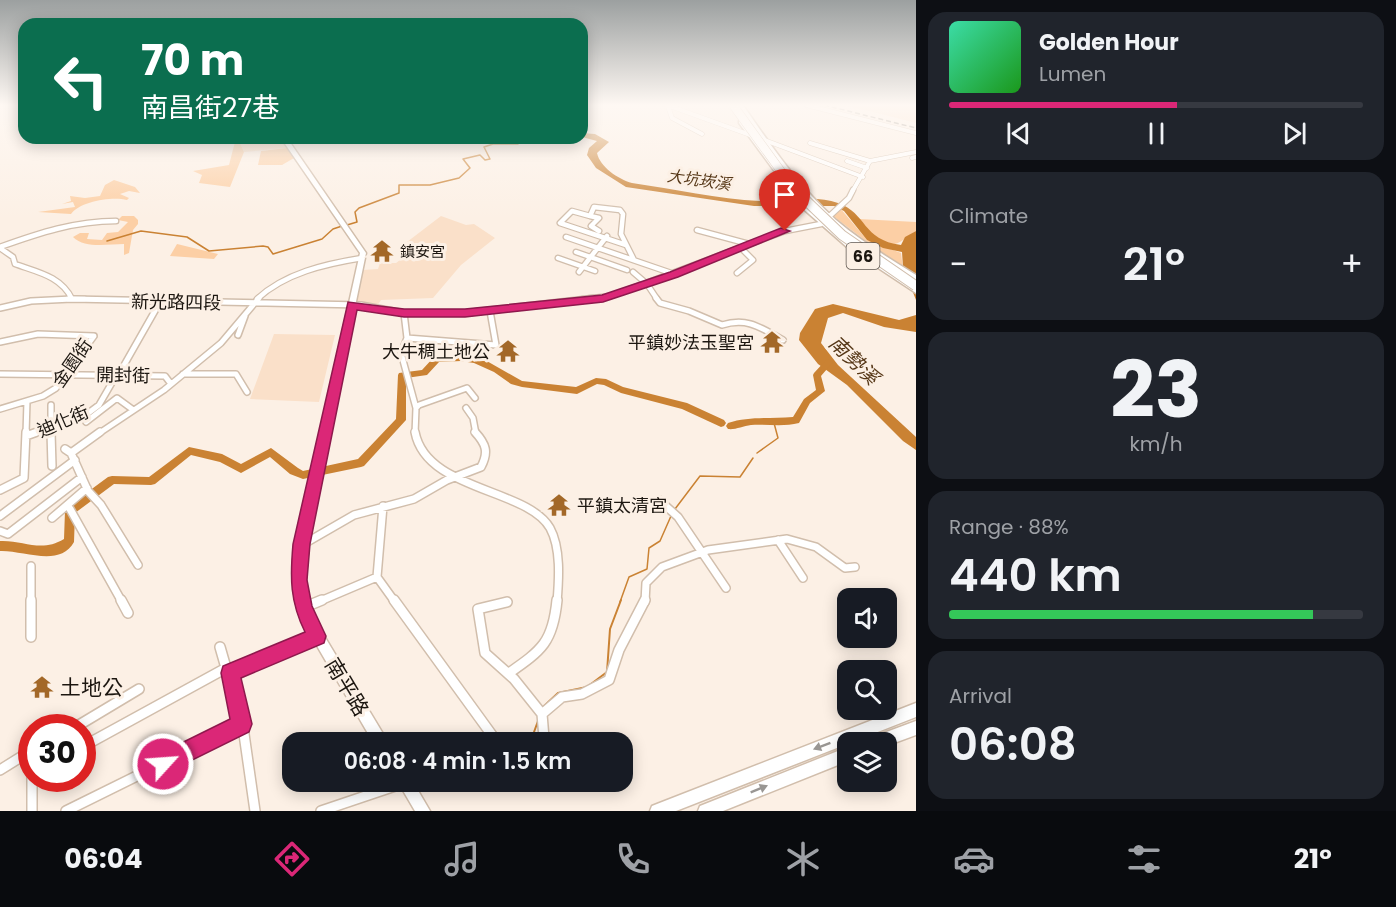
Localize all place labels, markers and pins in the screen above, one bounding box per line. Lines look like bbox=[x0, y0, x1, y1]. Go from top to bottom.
pin bbox=[759, 169, 810, 231]
temple icon: 鎮安宮 bbox=[369, 238, 395, 264]
place label: 鎮安宮 bbox=[400, 241, 445, 262]
temple icon: 平鎮妙法玉聖宮 bbox=[759, 329, 785, 355]
place label: 平鎮妙法玉聖宮 bbox=[628, 330, 754, 355]
temple icon: 大牛稠土地公 bbox=[495, 338, 521, 364]
place label: 大牛稠土地公 bbox=[382, 339, 490, 364]
temple icon: 平鎮太清宮 bbox=[546, 492, 572, 518]
place label: 平鎮太清宮 bbox=[577, 493, 667, 518]
place label: 土地公 bbox=[60, 673, 123, 702]
temple icon: 土地公 bbox=[29, 674, 55, 700]

